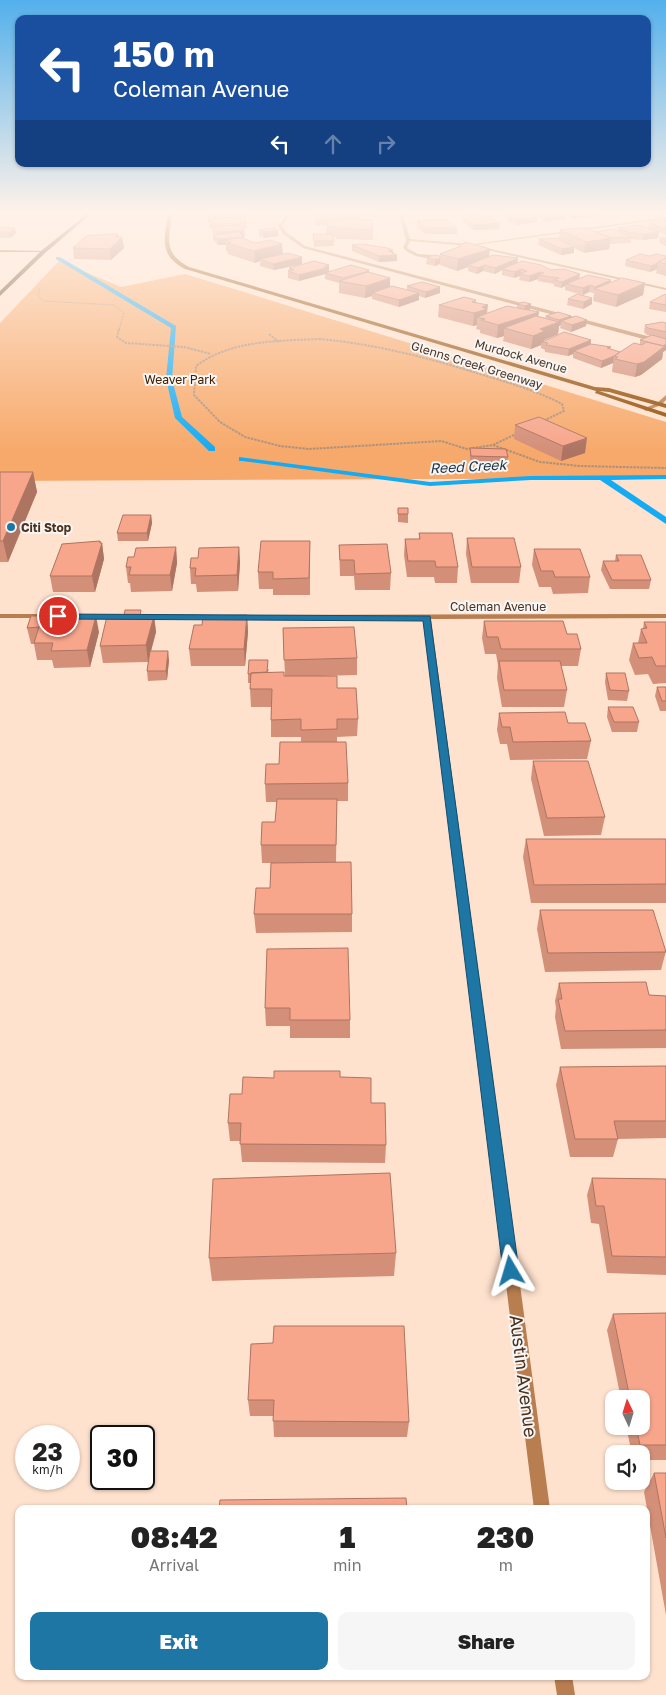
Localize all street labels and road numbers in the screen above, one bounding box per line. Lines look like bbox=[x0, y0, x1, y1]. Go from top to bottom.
street label: Murdock Avenue bbox=[473, 336, 569, 376]
street label: Glenns Creek Greenway bbox=[409, 338, 545, 392]
street label: Coleman Avenue bbox=[450, 599, 546, 614]
street label: Austin Avenue bbox=[506, 1313, 542, 1439]

